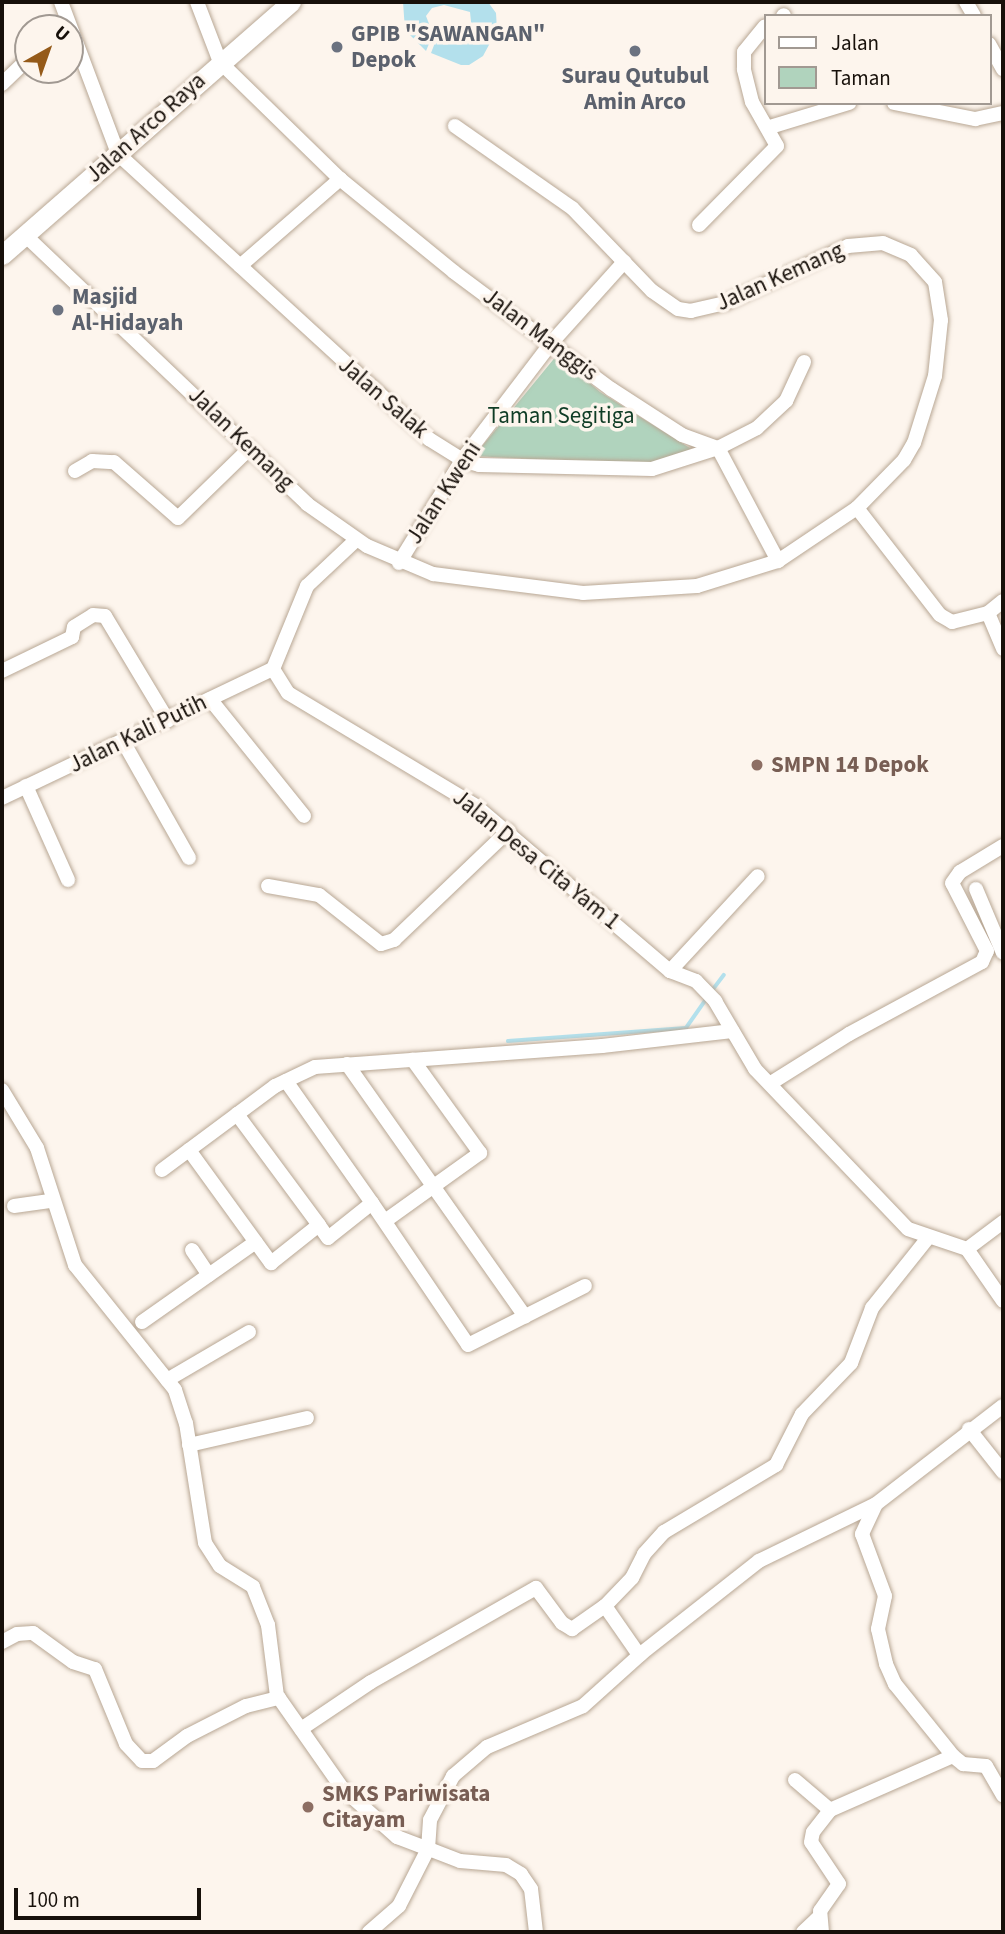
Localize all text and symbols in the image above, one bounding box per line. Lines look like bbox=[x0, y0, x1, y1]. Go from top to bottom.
north arrow bbox=[14, 14, 84, 84]
legend bbox=[764, 14, 991, 105]
text: U bbox=[48, 20, 75, 48]
place label: GPIB "SAWANGAN" Depok bbox=[351, 20, 545, 74]
text: Jalan bbox=[831, 28, 879, 58]
marker: GPIB "SAWANGAN" Depok bbox=[329, 39, 345, 55]
marker: Surau Qutubul Amin Arco bbox=[627, 43, 643, 59]
place label: Surau Qutubul Amin Arco bbox=[561, 62, 709, 116]
text: Taman bbox=[831, 63, 891, 93]
street label: Jalan Arco Raya bbox=[81, 67, 211, 189]
street label: Jalan Kemang bbox=[712, 237, 848, 317]
place label: Masjid Al-Hidayah bbox=[72, 283, 183, 337]
street label: Jalan Manggis bbox=[477, 283, 603, 387]
marker: Masjid Al-Hidayah bbox=[50, 302, 66, 318]
street label: Jalan Salak bbox=[332, 352, 434, 444]
street label: Jalan Kemang bbox=[182, 382, 300, 496]
park label: Taman Segitiga bbox=[487, 402, 635, 430]
street label: Jalan Kweni bbox=[401, 437, 487, 549]
street label: Jalan Kali Putih bbox=[65, 689, 211, 779]
place label: SMPN 14 Depok bbox=[771, 751, 929, 779]
marker: SMPN 14 Depok bbox=[749, 757, 765, 773]
street label: Jalan Desa Cita Yam 1 bbox=[447, 784, 625, 936]
place label: SMKS Pariwisata Citayam bbox=[322, 1780, 490, 1834]
marker: SMKS Pariwisata Citayam bbox=[300, 1799, 316, 1815]
scale bar bbox=[18, 1874, 205, 1918]
text: 100 m bbox=[27, 1885, 80, 1915]

